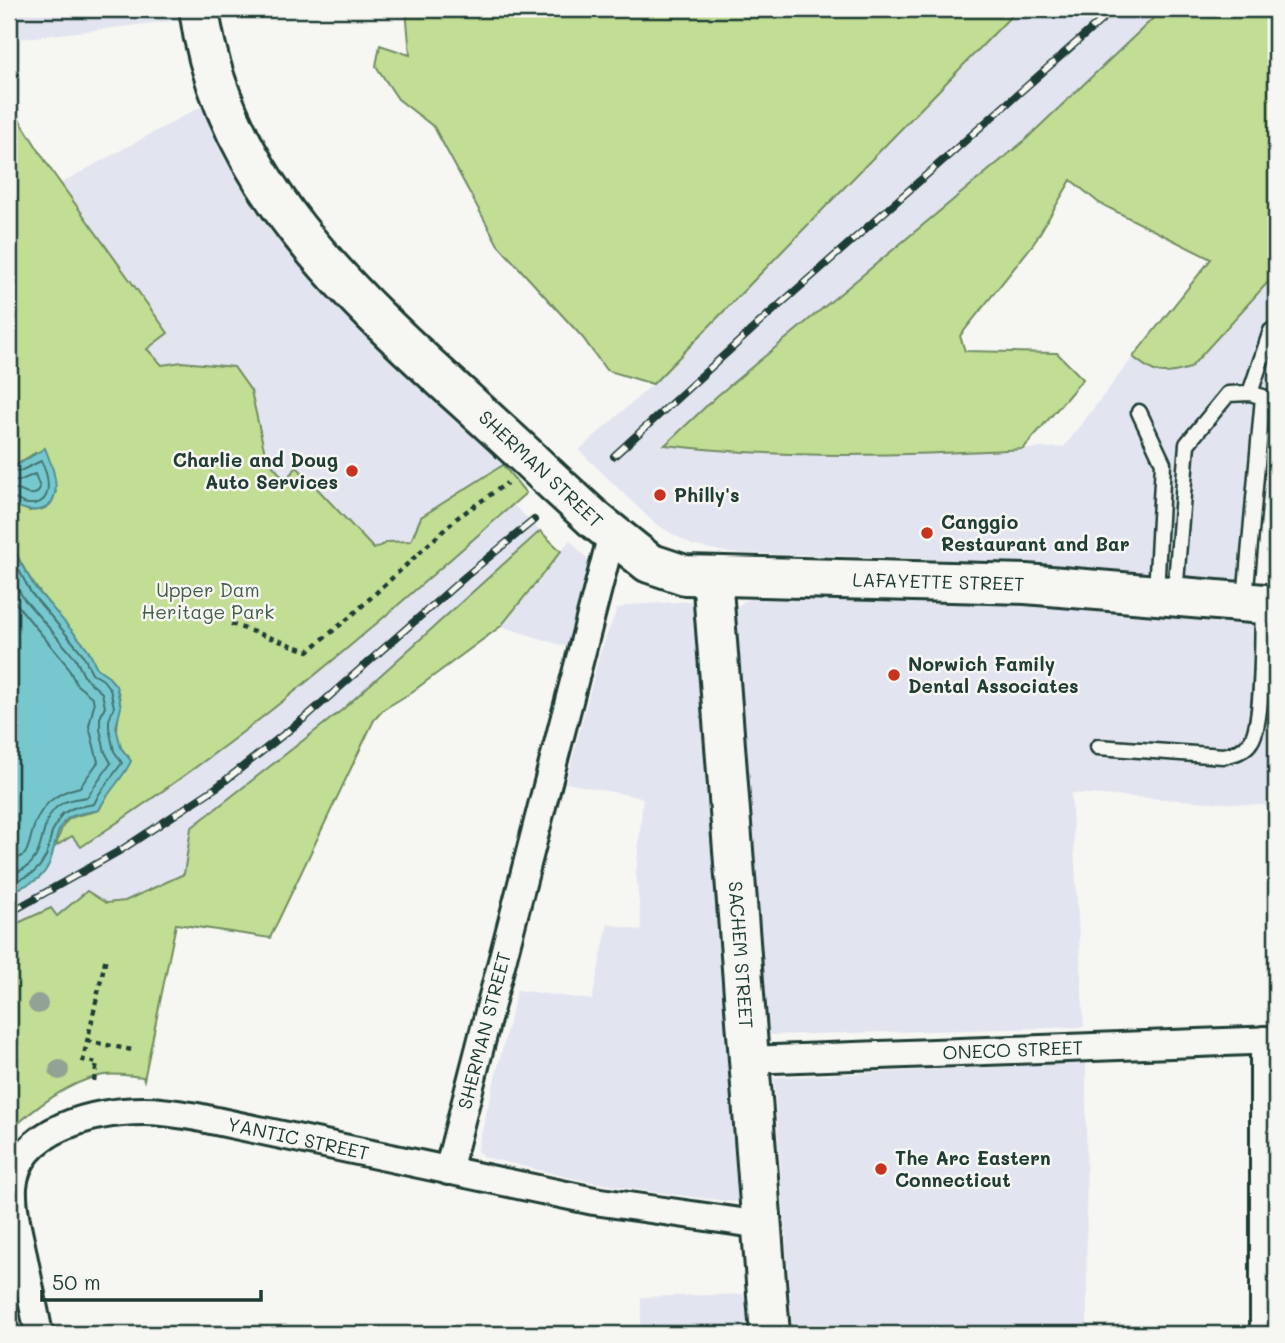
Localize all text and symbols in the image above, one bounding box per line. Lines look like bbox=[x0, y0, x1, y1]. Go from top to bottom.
street label: SHERMAN STREET bbox=[474, 404, 609, 533]
place label: Charlie and Doug Auto Services bbox=[173, 447, 338, 494]
marker: Charlie and Doug Auto Services bbox=[344, 463, 360, 479]
place label: Philly's bbox=[674, 482, 740, 507]
marker: Philly's bbox=[652, 487, 668, 503]
place label: Canggio Restaurant and Bar bbox=[941, 509, 1130, 556]
marker: Canggio Restaurant and Bar bbox=[919, 525, 935, 541]
street label: LAFAYETTE STREET bbox=[852, 566, 1025, 596]
park label: Upper Dam Heritage Park bbox=[142, 577, 274, 624]
place label: Norwich Family Dental Associates bbox=[908, 651, 1079, 698]
marker: Norwich Family Dental Associates bbox=[886, 667, 902, 683]
street label: SACHEM STREET bbox=[723, 880, 760, 1030]
street label: SHERMAN STREET bbox=[451, 949, 516, 1112]
street label: ONECO STREET bbox=[942, 1034, 1084, 1065]
street label: YANTIC STREET bbox=[225, 1111, 371, 1165]
place label: The Arc Eastern Connecticut bbox=[895, 1145, 1051, 1192]
marker: The Arc Eastern Connecticut bbox=[873, 1161, 889, 1177]
scale bar bbox=[42, 1259, 261, 1303]
text: 50 m bbox=[52, 1268, 101, 1295]

